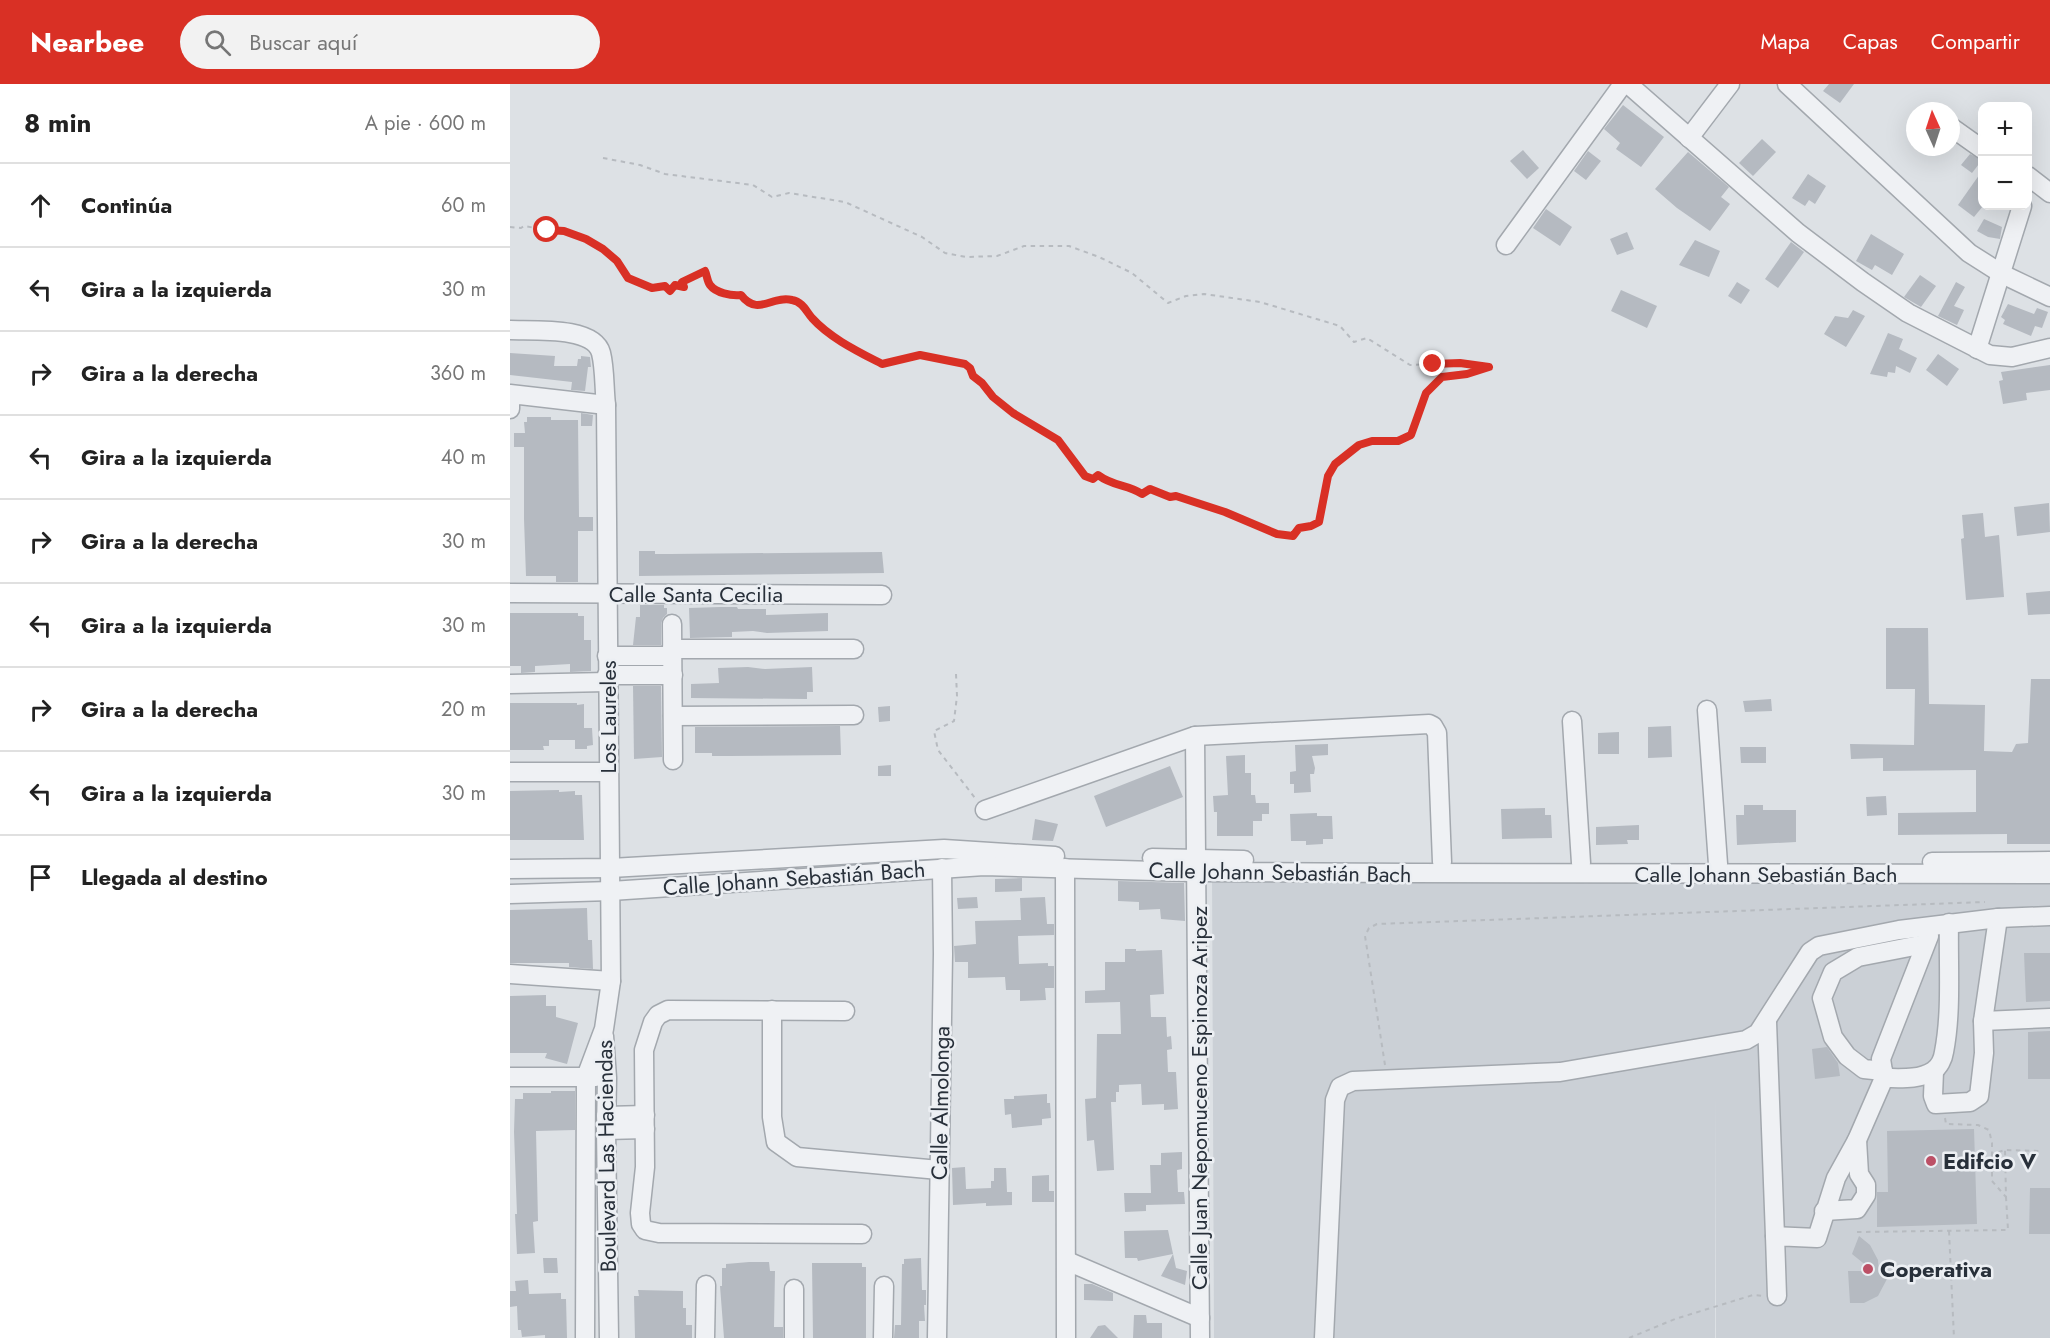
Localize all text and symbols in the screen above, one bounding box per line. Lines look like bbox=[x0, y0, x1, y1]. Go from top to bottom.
search box bbox=[180, 15, 600, 69]
text: Nearbee bbox=[30, 22, 144, 63]
icon: search bbox=[201, 26, 234, 59]
text: Buscar aquí bbox=[249, 26, 358, 58]
text: Mapa bbox=[1761, 27, 1810, 57]
text: Capas bbox=[1843, 27, 1898, 57]
text: Compartir bbox=[1931, 27, 2020, 57]
north arrow bbox=[1906, 102, 1960, 156]
map controls bbox=[1978, 102, 2032, 210]
button: + bbox=[1978, 102, 2032, 156]
text: 8 min bbox=[24, 104, 92, 142]
text: A pie · 600 m bbox=[365, 109, 486, 138]
button: − bbox=[1978, 156, 2032, 210]
icon: ahead bbox=[24, 189, 57, 222]
text: Continúa bbox=[81, 189, 172, 221]
text: 60 m bbox=[441, 191, 486, 220]
route start bbox=[533, 216, 559, 242]
icon: left bbox=[24, 273, 57, 306]
text: Gira a la izquierda bbox=[81, 273, 272, 305]
text: 30 m bbox=[441, 275, 486, 304]
route end bbox=[1419, 350, 1445, 376]
icon: right bbox=[24, 357, 57, 390]
text: Gira a la derecha bbox=[81, 357, 258, 389]
text: 360 m bbox=[430, 359, 486, 388]
icon: left bbox=[24, 441, 57, 474]
text: Gira a la izquierda bbox=[81, 441, 272, 473]
text: 40 m bbox=[441, 443, 486, 472]
icon: right bbox=[24, 525, 57, 558]
text: Gira a la derecha bbox=[81, 525, 258, 557]
text: 30 m bbox=[441, 527, 486, 556]
street label: Calle Santa Cecilia bbox=[609, 578, 783, 610]
icon: left bbox=[24, 609, 57, 642]
text: Gira a la izquierda bbox=[81, 609, 272, 641]
text: 30 m bbox=[441, 611, 486, 640]
street label: Los Laureles bbox=[592, 660, 624, 774]
icon: right bbox=[24, 693, 57, 726]
text: Gira a la derecha bbox=[81, 693, 258, 725]
text: 20 m bbox=[441, 695, 486, 724]
icon: left bbox=[24, 777, 57, 810]
text: Gira a la izquierda bbox=[81, 777, 272, 809]
text: 30 m bbox=[441, 779, 486, 808]
street label: Calle Johann Sebastián Bach bbox=[662, 853, 926, 903]
street label: Calle Johann Sebastián Bach bbox=[1148, 854, 1412, 890]
street label: Calle Johann Sebastián Bach bbox=[1635, 858, 1897, 890]
icon: arrive bbox=[24, 861, 57, 894]
text: Llegada al destino bbox=[81, 861, 268, 893]
street label: Calle Juan Nepomuceno Espinoza Aripez bbox=[1183, 906, 1215, 1290]
street label: Calle Almolonga bbox=[923, 1026, 957, 1180]
street label: Boulevard Las Haciendas bbox=[588, 1040, 624, 1272]
place label: Edifcio V bbox=[1943, 1145, 2037, 1177]
marker: Edifcio V bbox=[1924, 1154, 1938, 1168]
place label: Coperativa bbox=[1880, 1253, 1992, 1285]
marker: Coperativa bbox=[1861, 1262, 1875, 1276]

